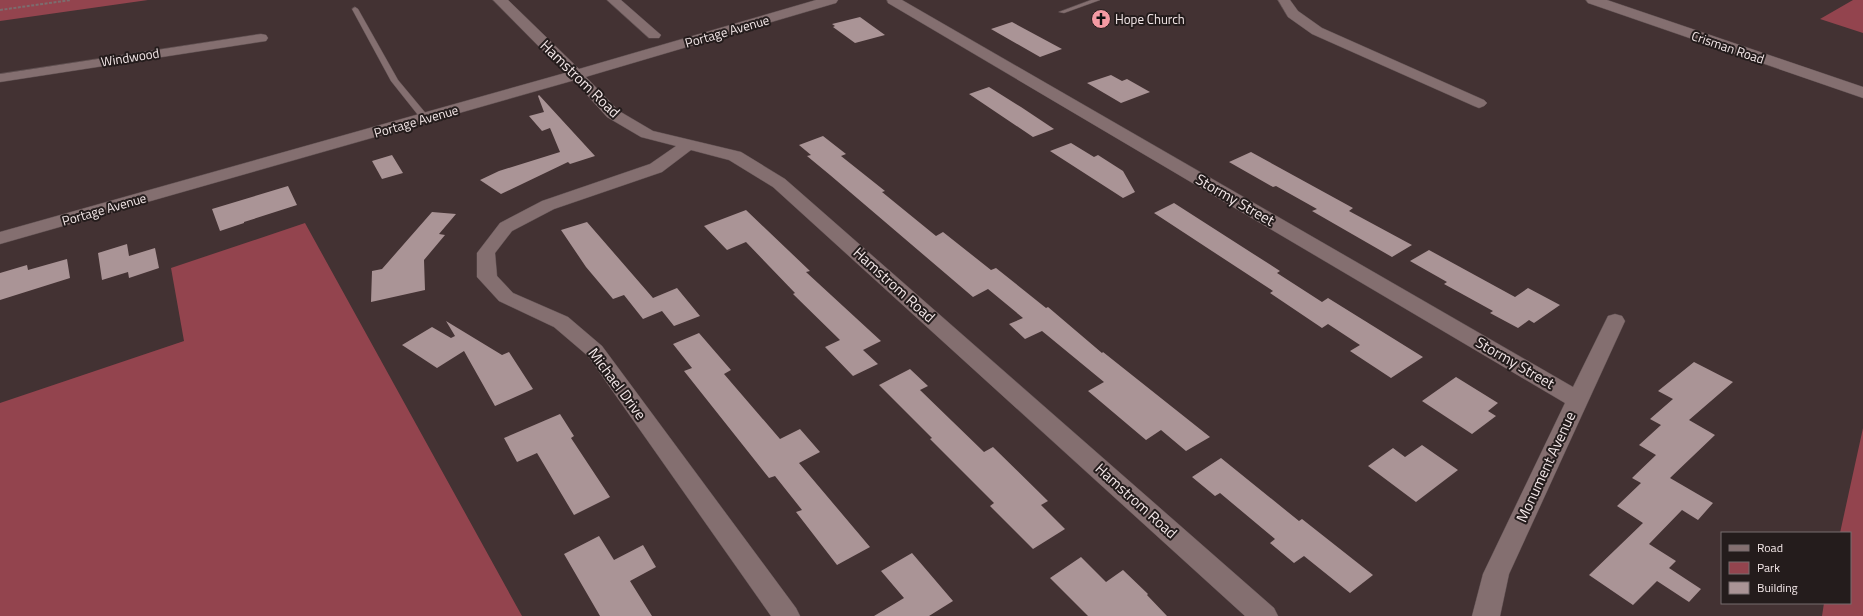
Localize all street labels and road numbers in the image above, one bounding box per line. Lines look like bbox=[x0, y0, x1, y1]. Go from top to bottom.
street label: Portage Avenue bbox=[682, 9, 772, 53]
street label: Crisman Road bbox=[1689, 25, 1767, 69]
street label: Hamstrom Road bbox=[535, 34, 626, 123]
street label: Windwood bbox=[99, 43, 161, 71]
street label: Portage Avenue bbox=[371, 99, 461, 143]
street label: Stormy Street bbox=[1191, 168, 1280, 232]
street label: Portage Avenue bbox=[59, 187, 149, 231]
street label: Hamstrom Road bbox=[848, 241, 941, 328]
street label: Stormy Street bbox=[1471, 331, 1560, 395]
street label: Michael Drive bbox=[583, 343, 652, 425]
street label: Monument Avenue bbox=[1510, 408, 1581, 526]
street label: Hamstrom Road bbox=[1090, 457, 1183, 544]

